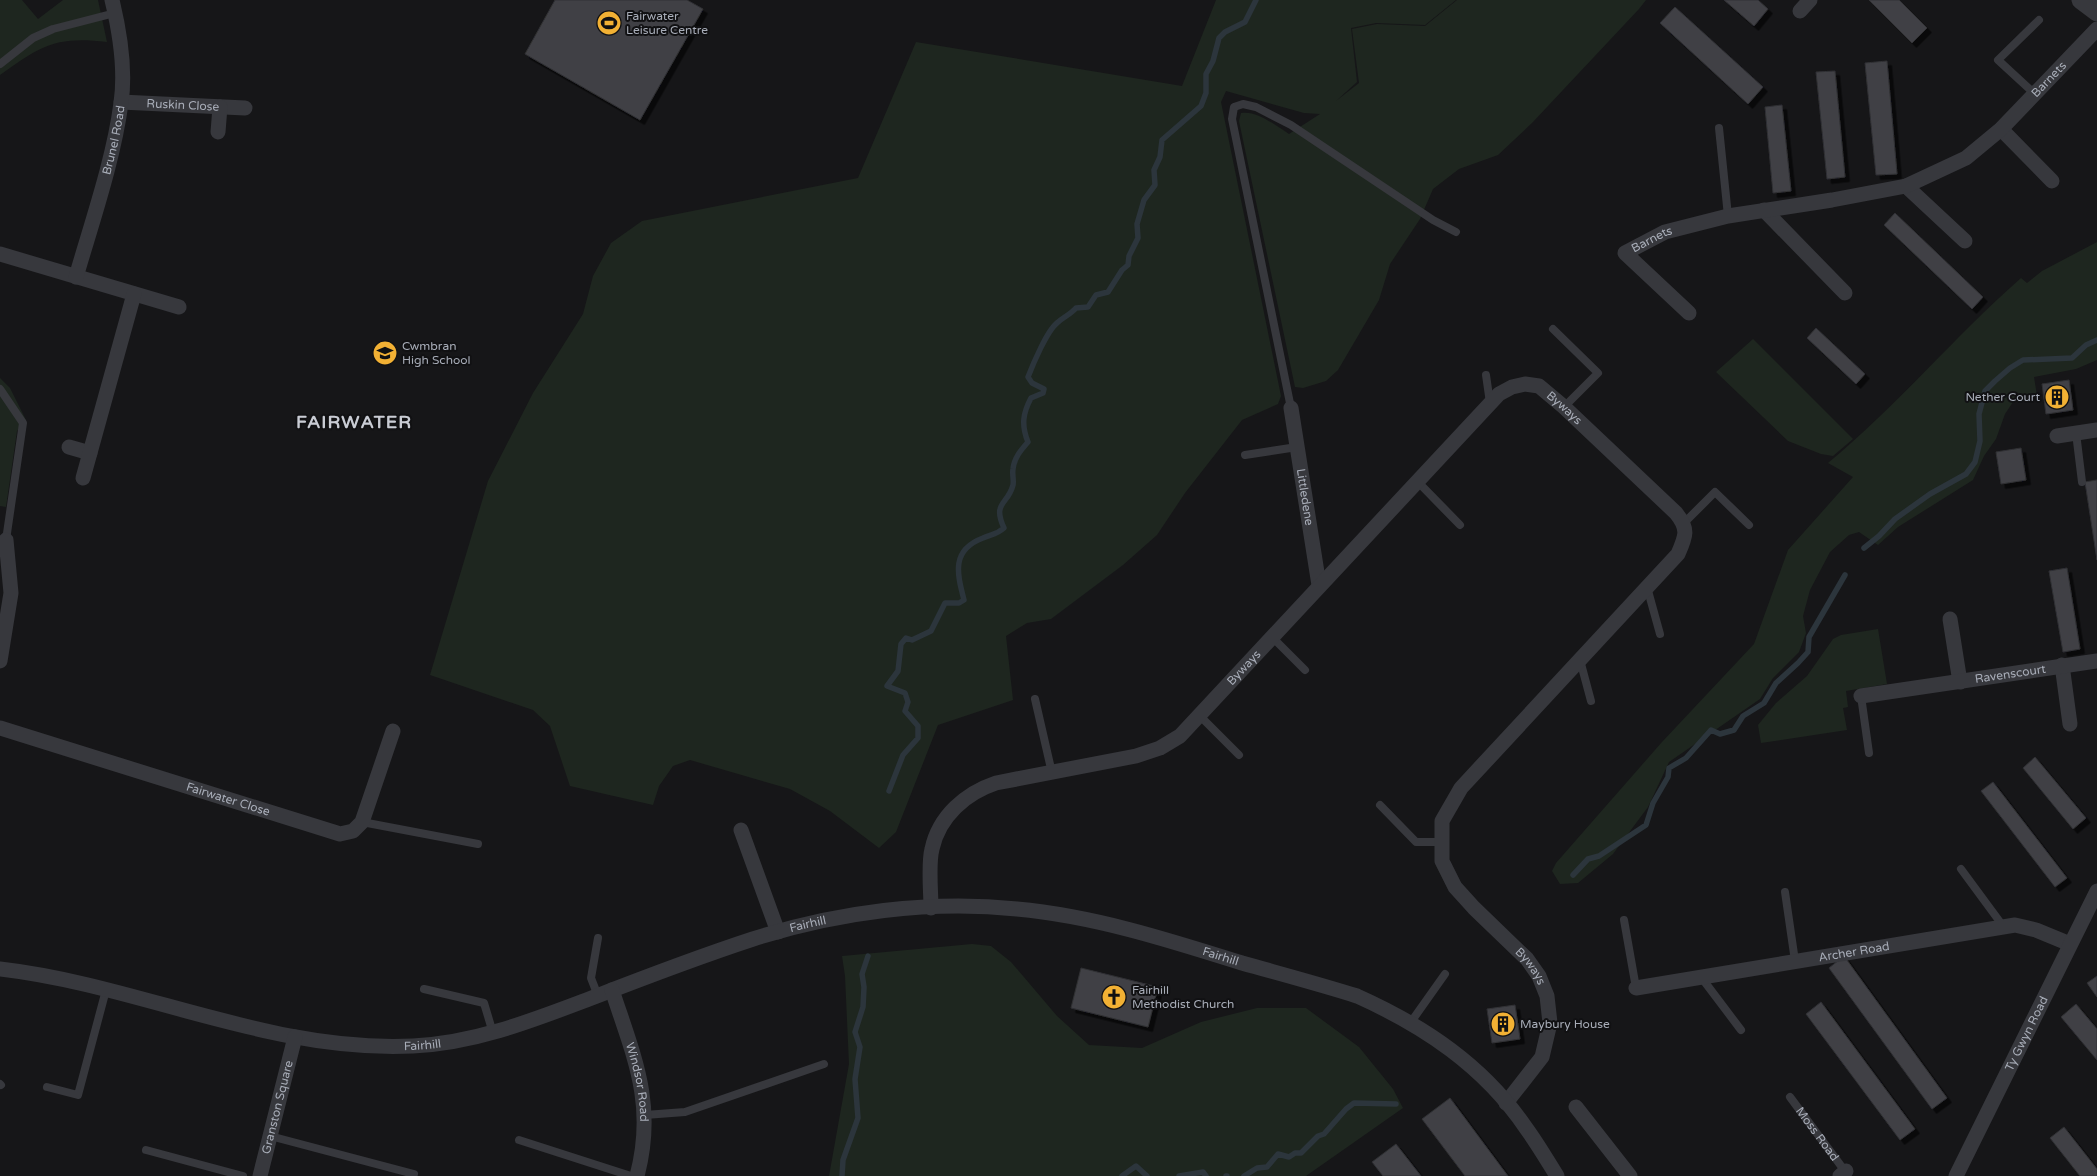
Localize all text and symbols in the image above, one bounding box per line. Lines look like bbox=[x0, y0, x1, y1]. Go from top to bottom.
place label: Fairwater Leisure Centre bbox=[626, 9, 708, 37]
sports icon: Fairwater Leisure Centre bbox=[596, 10, 622, 36]
street label: Barnets bbox=[2028, 58, 2069, 100]
street label: Ruskin Close bbox=[146, 96, 220, 114]
street label: Brunel Road bbox=[99, 105, 128, 176]
street label: Barnets bbox=[1629, 223, 1674, 255]
place label: Cwmbran High School bbox=[402, 339, 471, 367]
school or university icon: Cwmbran High School bbox=[372, 340, 398, 366]
building icon: Nether Court bbox=[2044, 384, 2070, 410]
street label: Byways bbox=[1544, 388, 1585, 428]
place label: Nether Court bbox=[1965, 390, 2040, 404]
district label: FAIRWATER bbox=[296, 411, 412, 433]
street label: Littledene bbox=[1294, 467, 1316, 527]
street label: Byways bbox=[1224, 647, 1264, 688]
street label: Ravenscourt bbox=[1974, 662, 2047, 686]
street label: Fairwater Close bbox=[185, 779, 272, 819]
street label: Fairhill bbox=[788, 913, 827, 935]
street label: Archer Road bbox=[1817, 939, 1891, 965]
street label: Fairhill bbox=[1201, 944, 1240, 968]
street label: Byways bbox=[1512, 945, 1549, 987]
place label: Fairhill Methodist Church bbox=[1132, 983, 1234, 1011]
church icon: Fairhill Methodist Church bbox=[1101, 984, 1127, 1010]
street label: Ty Gwyn Road bbox=[2002, 994, 2051, 1073]
building icon: Maybury House bbox=[1490, 1011, 1516, 1037]
place label: Maybury House bbox=[1520, 1017, 1610, 1031]
street label: Fairhill bbox=[404, 1036, 442, 1053]
street label: Windsor Road bbox=[623, 1041, 651, 1122]
street label: Granston Square bbox=[259, 1059, 296, 1155]
street label: Moss Road bbox=[1793, 1104, 1842, 1164]

